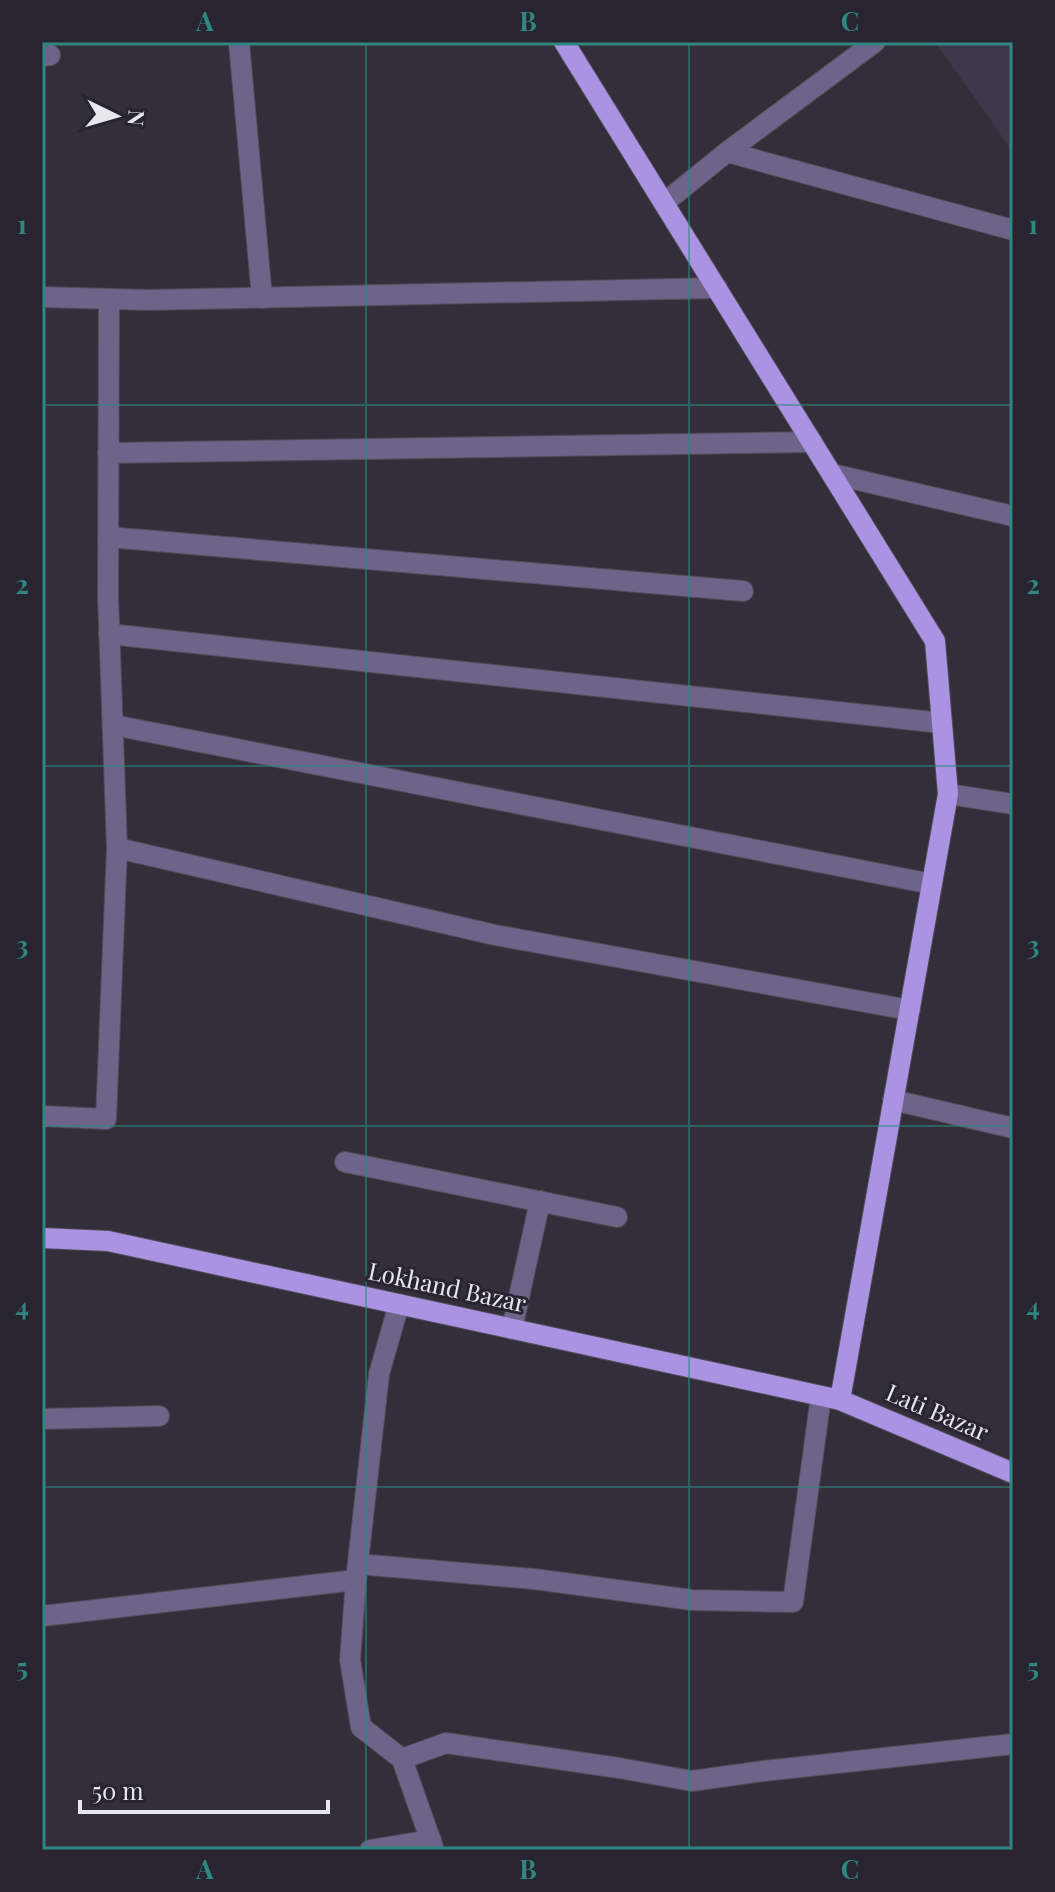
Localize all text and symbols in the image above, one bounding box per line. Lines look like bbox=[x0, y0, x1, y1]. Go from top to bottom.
text: A bbox=[195, 3, 214, 38]
text: B bbox=[519, 3, 537, 38]
text: C bbox=[841, 3, 859, 38]
north arrow bbox=[76, 76, 156, 156]
text: N bbox=[121, 109, 153, 127]
text: 1 bbox=[17, 206, 27, 241]
text: 1 bbox=[1028, 206, 1038, 241]
text: 2 bbox=[15, 566, 29, 601]
text: 2 bbox=[1026, 566, 1040, 601]
text: 3 bbox=[16, 927, 28, 962]
text: 3 bbox=[1027, 927, 1039, 962]
street label: Lokhand Bazar bbox=[365, 1254, 530, 1318]
text: 4 bbox=[15, 1288, 29, 1323]
text: 4 bbox=[1026, 1288, 1040, 1323]
street label: Lati Bazar bbox=[882, 1375, 994, 1447]
text: 5 bbox=[16, 1649, 28, 1684]
text: 5 bbox=[1027, 1649, 1039, 1684]
scale bar bbox=[80, 1764, 328, 1814]
text: 50 m bbox=[92, 1774, 144, 1806]
text: A bbox=[195, 1851, 214, 1886]
text: B bbox=[519, 1851, 537, 1886]
text: C bbox=[841, 1851, 859, 1886]

